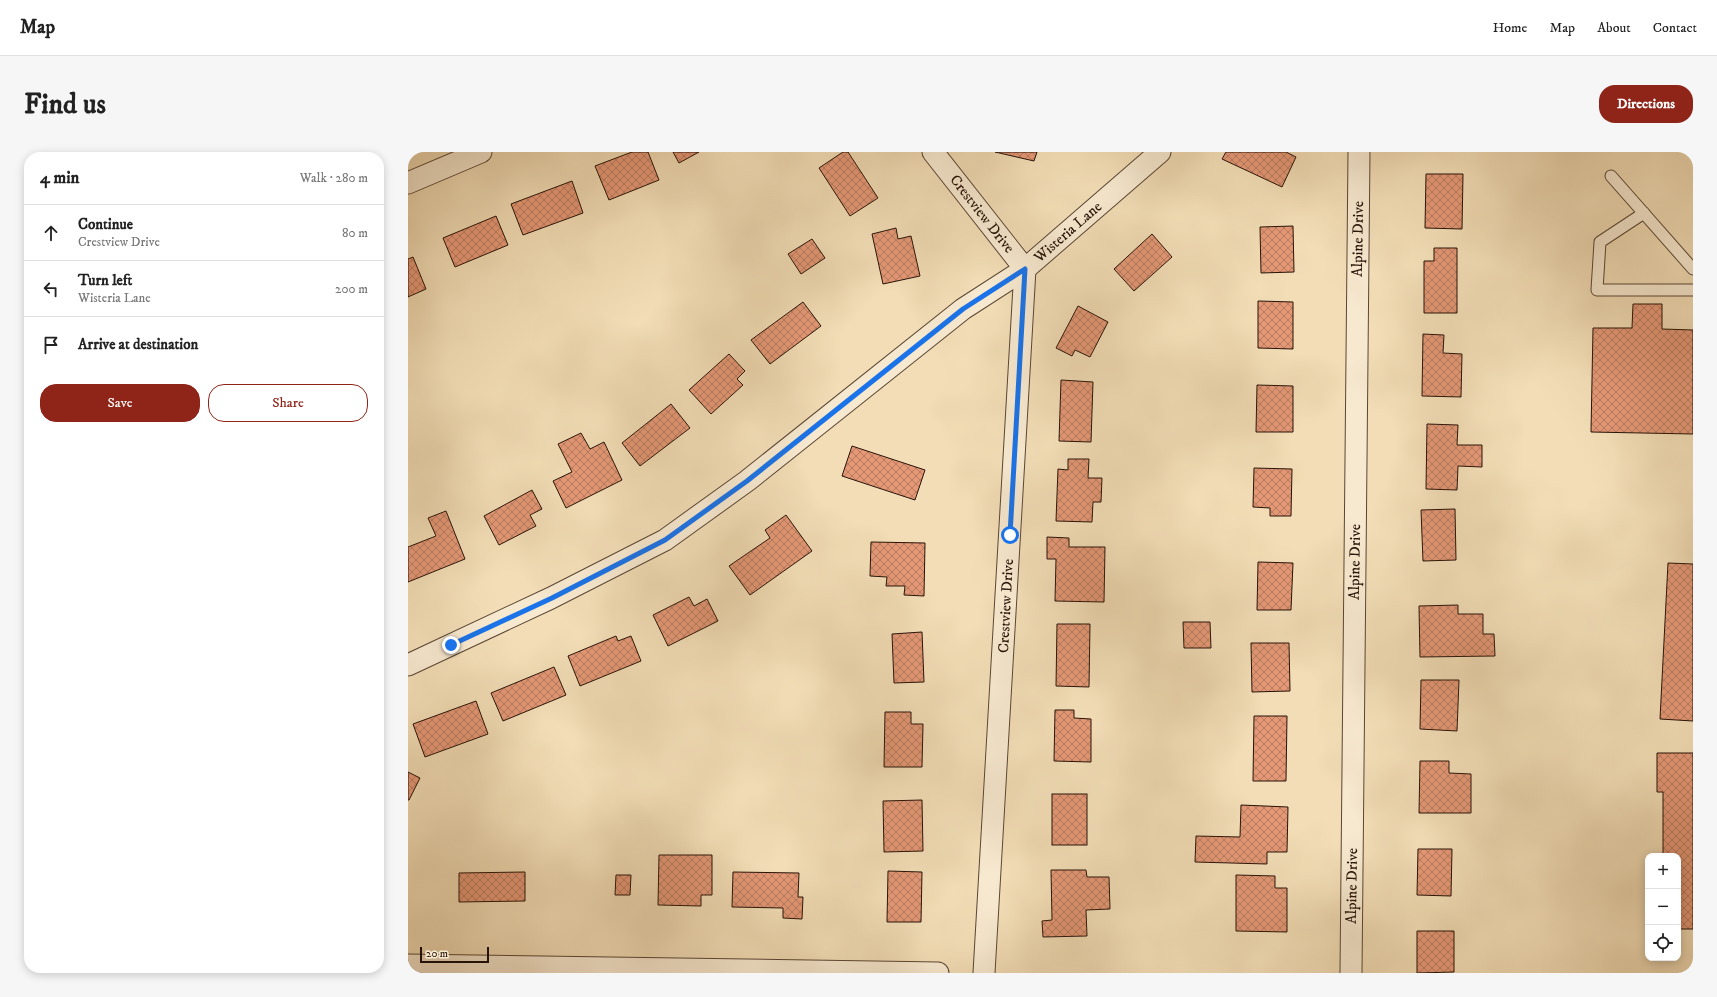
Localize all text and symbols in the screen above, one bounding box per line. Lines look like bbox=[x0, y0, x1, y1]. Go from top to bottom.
text: Map bbox=[20, 16, 55, 39]
text: Home bbox=[1493, 19, 1527, 37]
text: Map bbox=[1549, 19, 1575, 37]
text: About bbox=[1597, 19, 1631, 37]
text: Contact bbox=[1653, 19, 1697, 37]
button: Directions bbox=[1599, 85, 1693, 123]
text: Find us bbox=[24, 87, 106, 122]
text: 4 min bbox=[40, 167, 79, 189]
text: Walk · 280 m bbox=[300, 170, 368, 186]
street label: Crestview Drive bbox=[945, 171, 1019, 257]
street label: Wisteria Lane bbox=[1029, 197, 1106, 267]
street label: Alpine Drive bbox=[1348, 201, 1368, 277]
text: Continue bbox=[78, 215, 133, 234]
icon: ahead bbox=[40, 222, 62, 244]
text: 80 m bbox=[342, 225, 368, 241]
text: Crestview Drive bbox=[78, 234, 160, 250]
text: Turn left bbox=[78, 271, 132, 290]
icon: left bbox=[40, 278, 62, 300]
text: 200 m bbox=[335, 281, 368, 297]
text: Wisteria Lane bbox=[78, 290, 151, 306]
icon: arrive bbox=[40, 334, 62, 356]
text: Arrive at destination bbox=[78, 335, 198, 354]
button: Save bbox=[40, 384, 200, 422]
button: Share bbox=[208, 384, 368, 422]
street label: Alpine Drive bbox=[1345, 524, 1365, 600]
route start bbox=[1001, 526, 1019, 544]
street label: Crestview Drive bbox=[994, 558, 1018, 654]
route end bbox=[442, 636, 460, 654]
street label: Alpine Drive bbox=[1342, 848, 1362, 924]
map controls bbox=[1645, 853, 1681, 961]
button: + bbox=[1645, 853, 1681, 889]
button: − bbox=[1645, 889, 1681, 925]
button: locate bbox=[1645, 925, 1681, 961]
scale bar bbox=[420, 945, 489, 964]
text: 20 m bbox=[426, 947, 448, 961]

